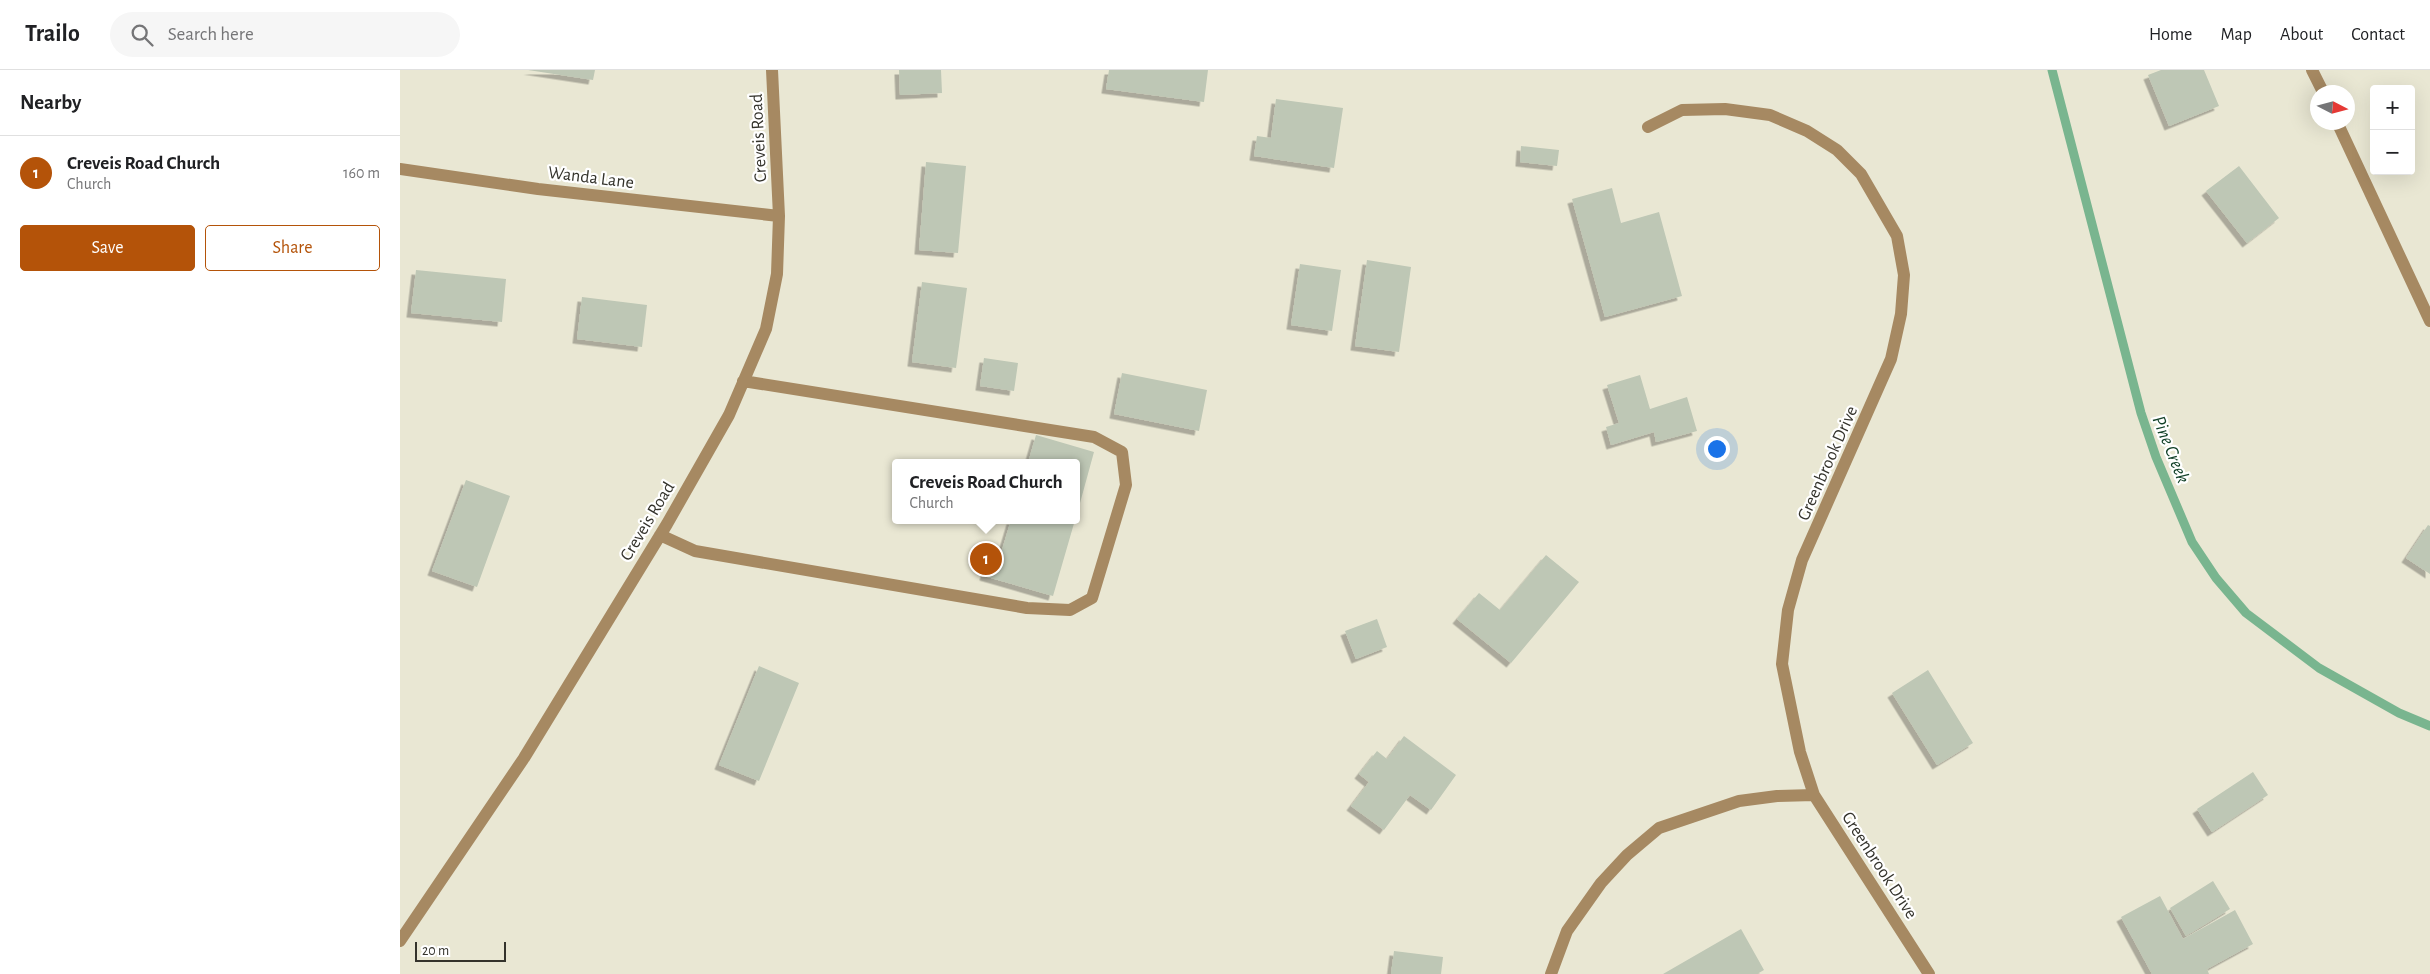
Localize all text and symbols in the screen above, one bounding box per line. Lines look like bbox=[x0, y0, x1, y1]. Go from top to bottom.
search box bbox=[110, 12, 460, 57]
icon: search bbox=[128, 21, 156, 49]
text: Trailo bbox=[25, 22, 80, 46]
text: Search here bbox=[168, 25, 254, 44]
text: Home bbox=[2149, 26, 2192, 44]
text: Map bbox=[2220, 26, 2252, 44]
text: About bbox=[2280, 26, 2323, 44]
text: Contact bbox=[2351, 26, 2405, 44]
north arrow bbox=[2310, 85, 2355, 130]
map controls bbox=[2370, 85, 2415, 175]
button: + bbox=[2370, 85, 2415, 130]
text: Nearby bbox=[20, 92, 81, 113]
street label: Creveis Road bbox=[748, 93, 770, 183]
button: − bbox=[2370, 130, 2415, 175]
text: Creveis Road Church bbox=[67, 154, 220, 173]
street label: Wanda Lane bbox=[547, 164, 635, 192]
text: 1 bbox=[33, 165, 39, 181]
text: 160 m bbox=[343, 165, 380, 181]
text: Church bbox=[67, 176, 111, 192]
button: Save bbox=[20, 225, 195, 271]
button: Share bbox=[205, 225, 380, 271]
street label: Greenbrook Drive bbox=[1795, 403, 1861, 523]
water label: Pine Creek bbox=[2149, 413, 2193, 486]
your location bbox=[1704, 436, 1730, 462]
popup bbox=[892, 459, 1080, 524]
text: Creveis Road Church bbox=[909, 473, 1063, 492]
street label: Creveis Road bbox=[617, 479, 678, 564]
text: Church bbox=[909, 495, 954, 511]
pin: 1 bbox=[970, 540, 1002, 578]
street label: Greenbrook Drive bbox=[1838, 809, 1920, 922]
scale bar bbox=[415, 939, 506, 962]
text: 20 m bbox=[422, 944, 449, 958]

